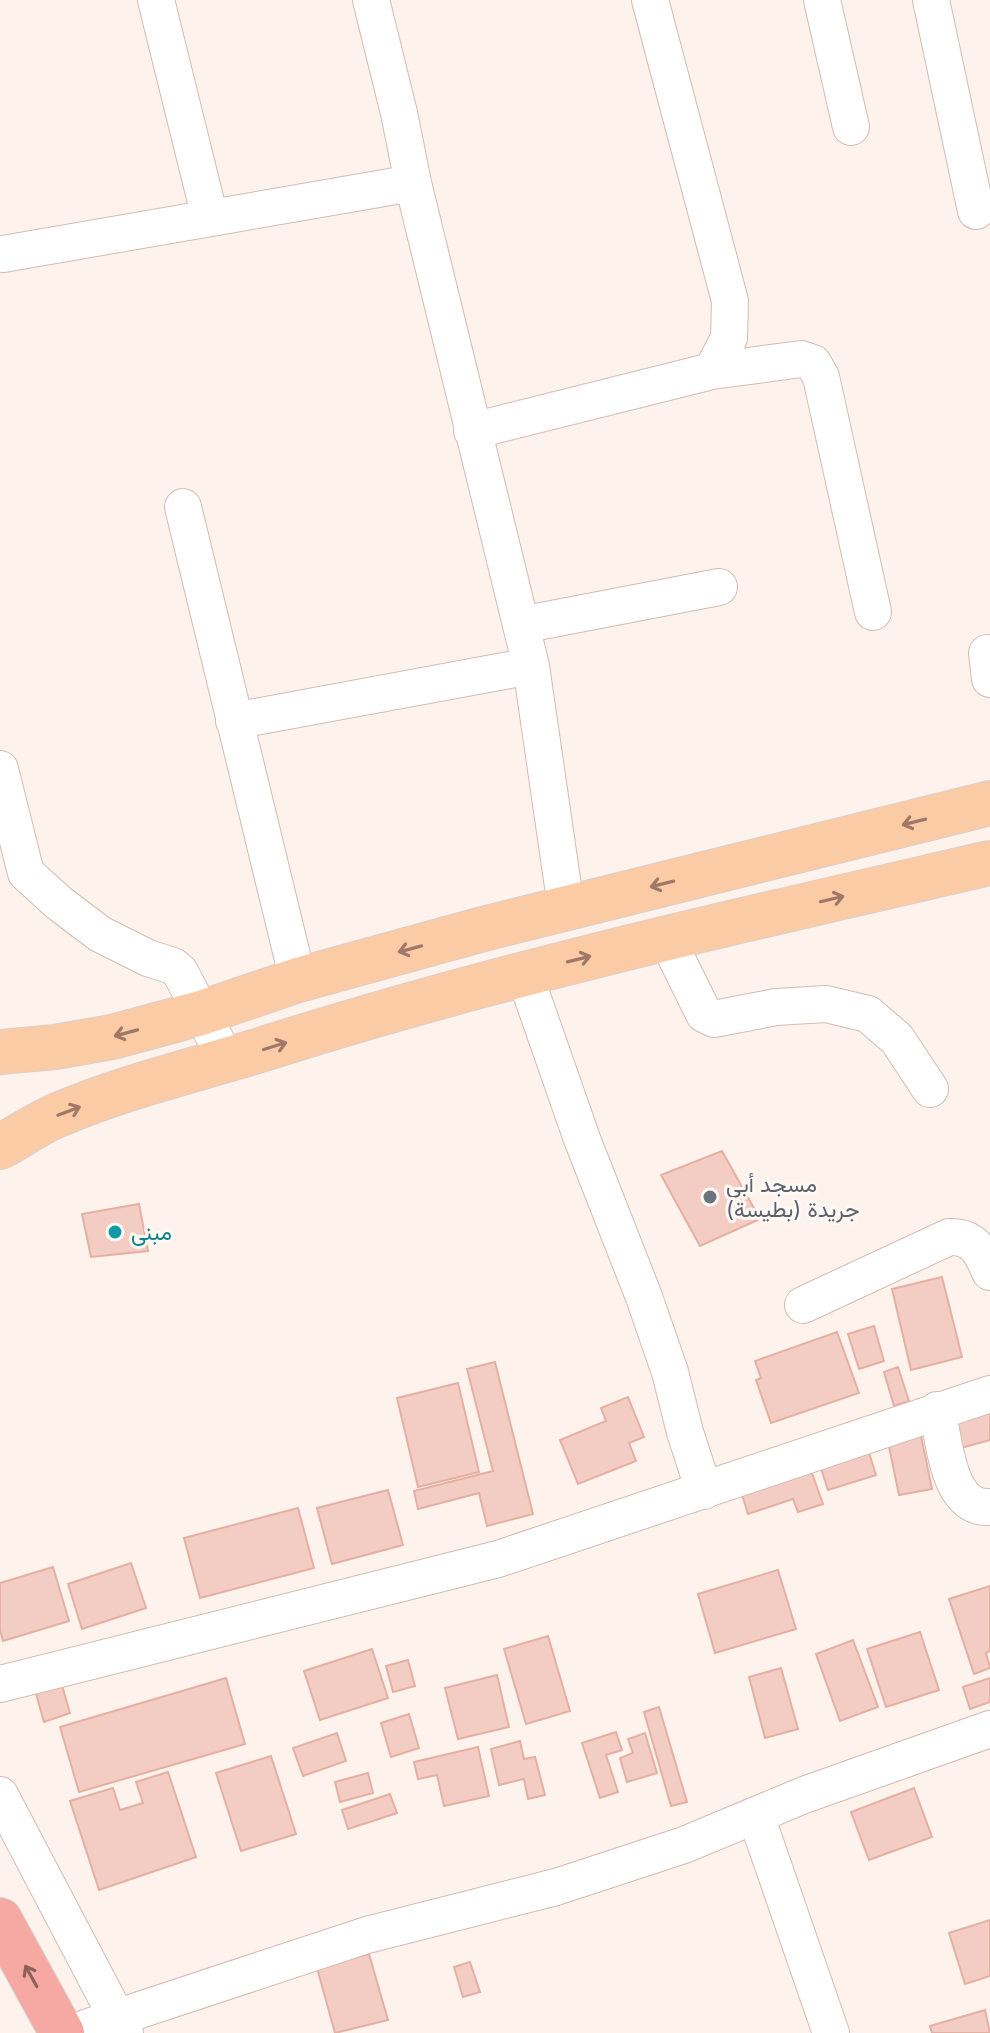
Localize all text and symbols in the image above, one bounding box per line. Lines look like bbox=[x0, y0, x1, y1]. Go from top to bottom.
one-way arrow bbox=[902, 815, 928, 830]
one-way arrow bbox=[649, 877, 675, 892]
one-way arrow bbox=[818, 891, 844, 906]
one-way arrow bbox=[398, 943, 424, 958]
one-way arrow bbox=[565, 951, 591, 966]
one-way arrow bbox=[113, 1026, 139, 1041]
one-way arrow bbox=[262, 1037, 287, 1052]
one-way arrow bbox=[56, 1103, 81, 1117]
place label: مسجد أبي جريدة (بطيسة) bbox=[726, 1171, 860, 1223]
marker: مسجد أبي جريدة (بطيسة) bbox=[701, 1188, 719, 1206]
place label: مبنى bbox=[131, 1219, 172, 1246]
marker: مبنى bbox=[106, 1223, 124, 1241]
one-way arrow bbox=[23, 1965, 38, 1989]

